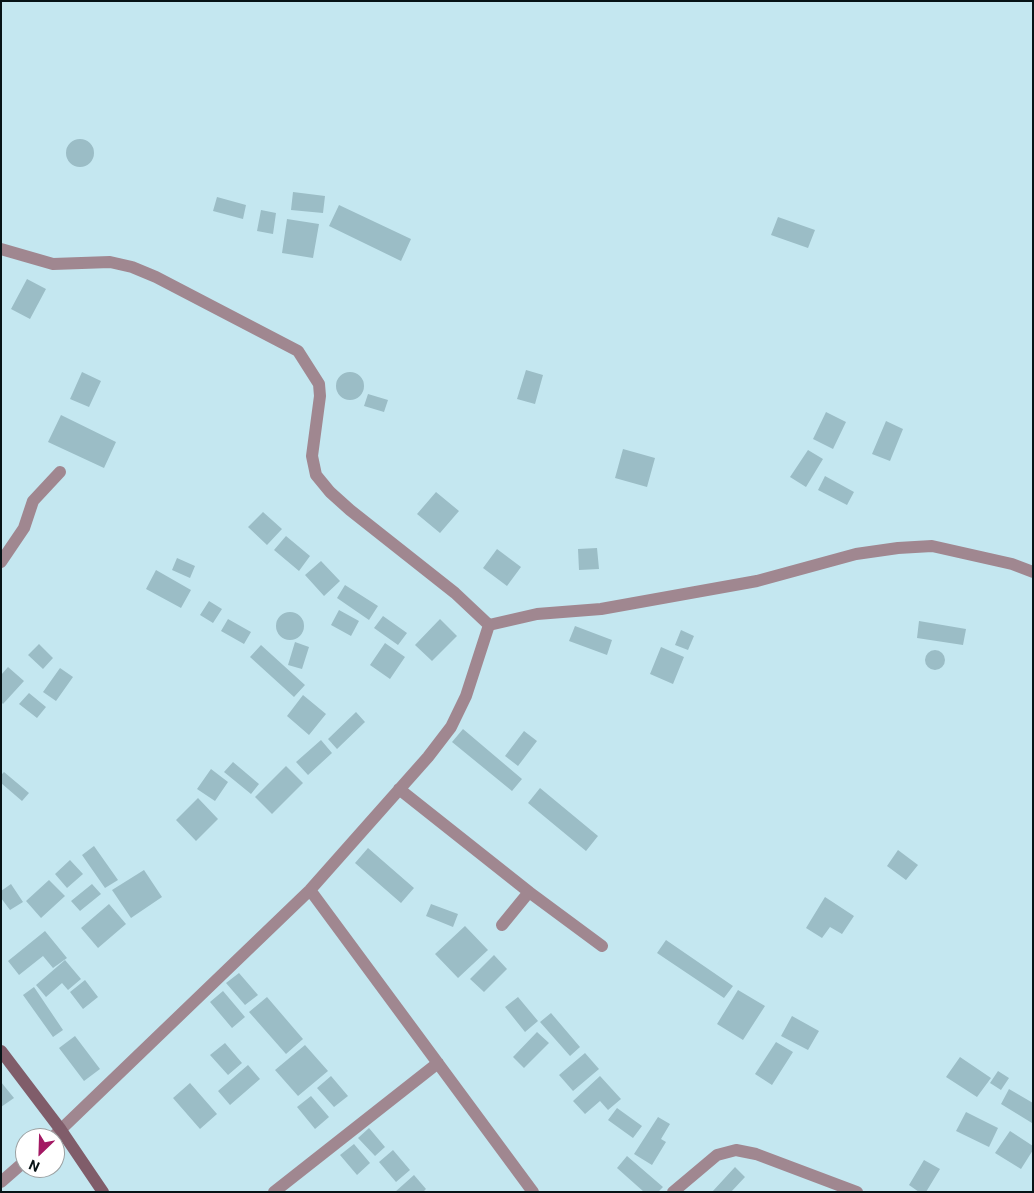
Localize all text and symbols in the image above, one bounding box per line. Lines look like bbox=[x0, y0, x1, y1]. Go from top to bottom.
north arrow bbox=[15, 1128, 65, 1178]
text: N bbox=[27, 1156, 42, 1175]

